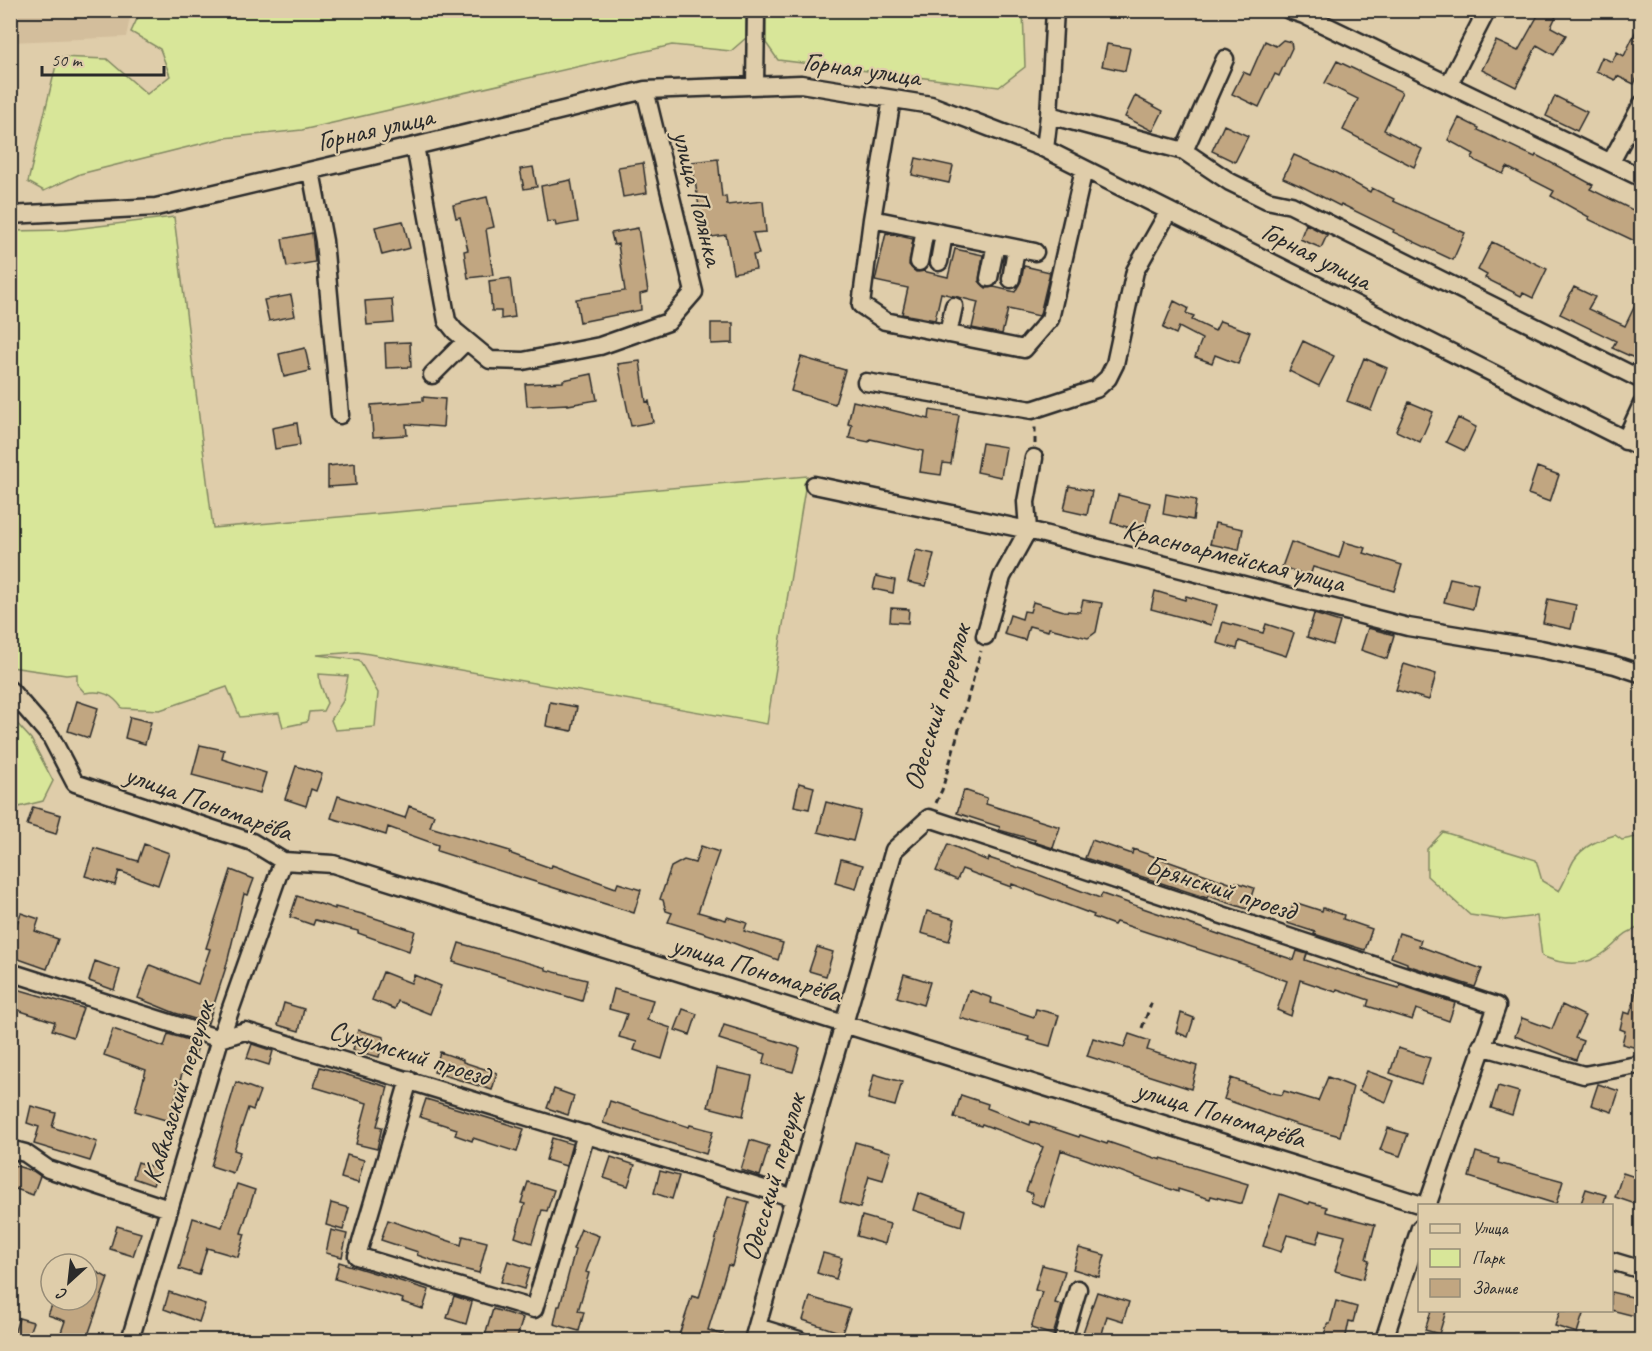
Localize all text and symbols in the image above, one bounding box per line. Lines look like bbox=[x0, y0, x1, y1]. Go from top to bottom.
scale bar bbox=[42, 39, 164, 77]
street label: Горная улица bbox=[801, 43, 925, 94]
text: 50 m bbox=[51, 49, 84, 71]
street label: Горная улица bbox=[313, 98, 439, 159]
street label: улица Полянка bbox=[664, 125, 733, 272]
street label: Горная улица bbox=[1256, 213, 1380, 299]
street label: Красноармейская улица bbox=[1119, 511, 1350, 600]
street label: Одесский переулок bbox=[895, 617, 979, 795]
street label: улица Пономарёва bbox=[119, 755, 299, 849]
street label: Брянский проезд bbox=[1141, 847, 1303, 929]
street label: улица Пономарёва bbox=[666, 926, 847, 1011]
street label: Кавказский переулок bbox=[133, 994, 223, 1188]
street label: Сухумский проезд bbox=[325, 1011, 497, 1094]
street label: улица Пономарёва bbox=[1130, 1071, 1311, 1156]
street label: Одесский переулок bbox=[732, 1087, 814, 1265]
legend bbox=[1418, 1204, 1613, 1312]
text: Улица bbox=[1472, 1217, 1509, 1239]
text: Парк bbox=[1472, 1247, 1506, 1269]
north arrow bbox=[39, 1252, 99, 1312]
text: Здание bbox=[1472, 1277, 1518, 1299]
text: С bbox=[53, 1283, 71, 1305]

